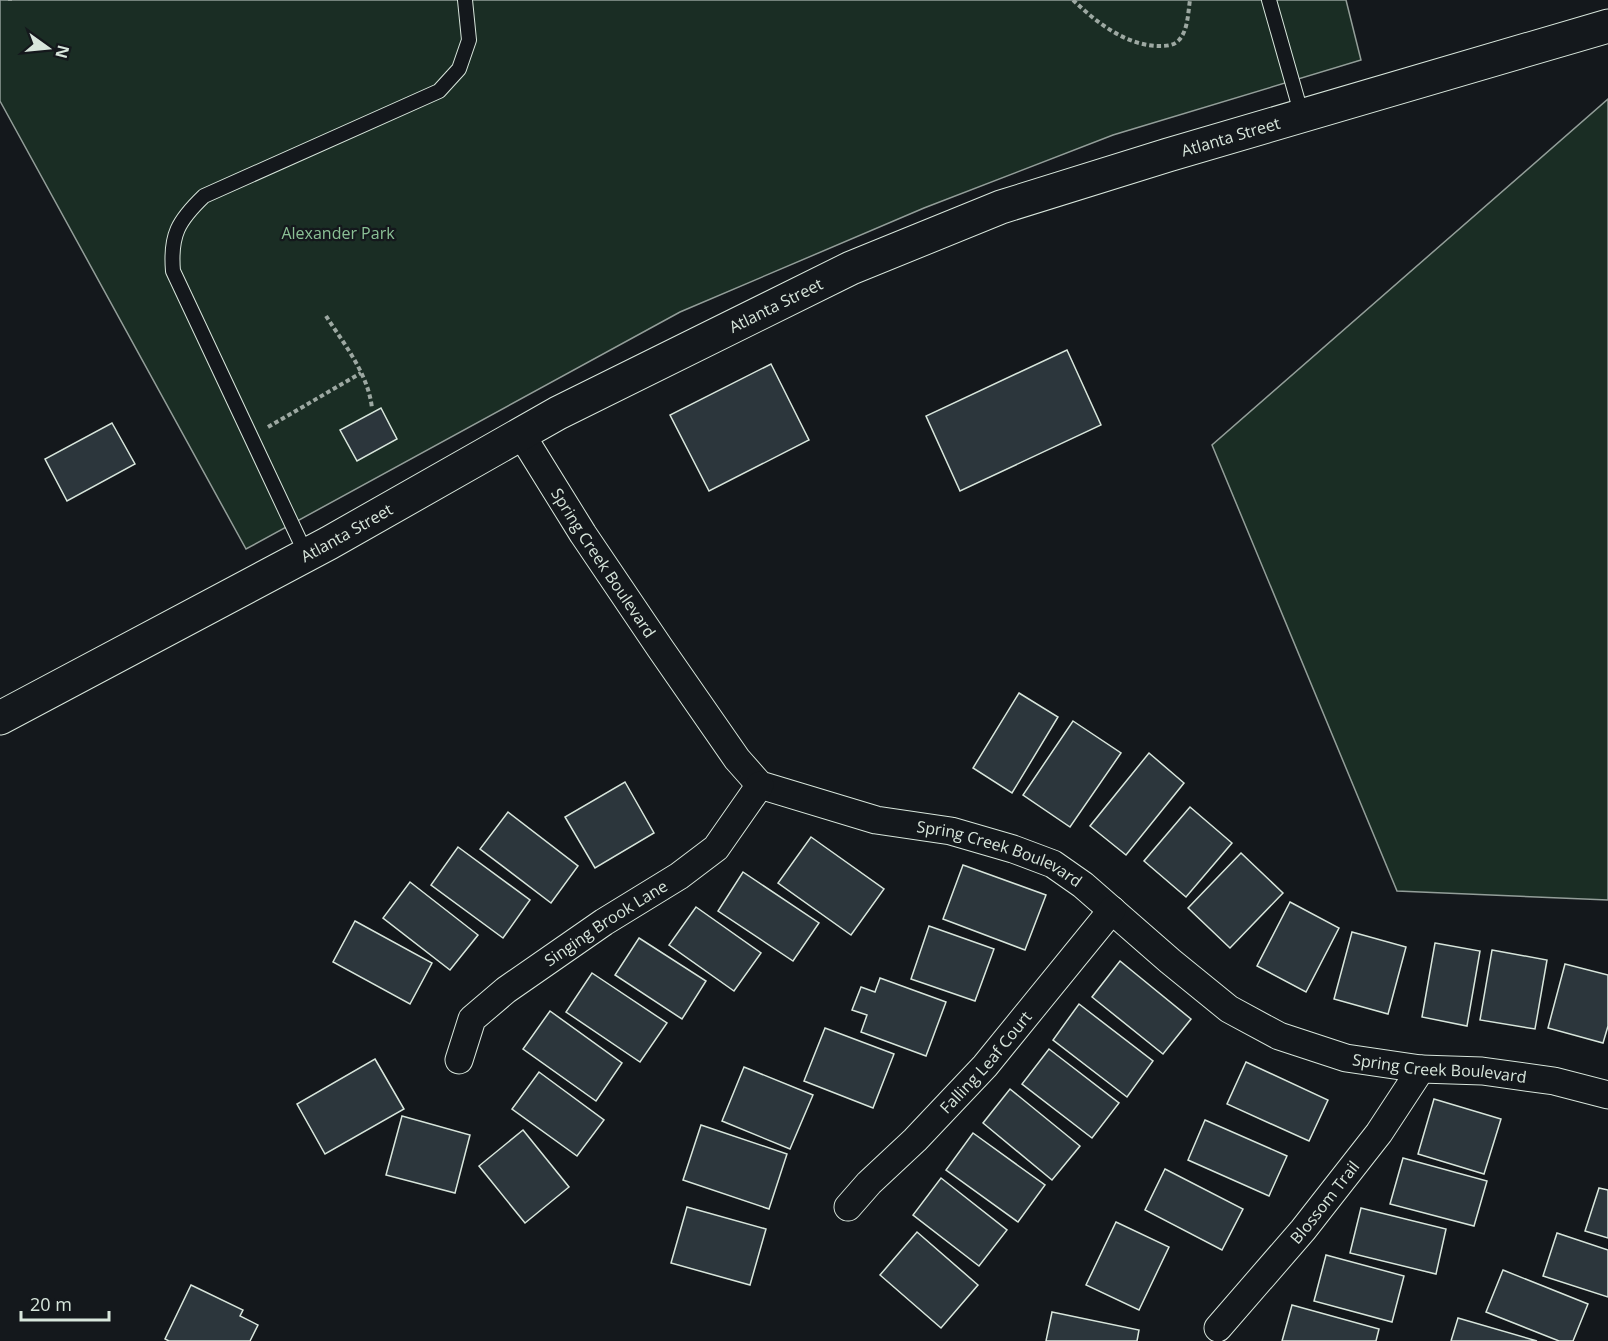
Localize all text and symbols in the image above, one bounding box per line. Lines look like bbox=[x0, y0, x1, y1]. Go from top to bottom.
north arrow bbox=[18, 18, 78, 78]
text: N bbox=[50, 43, 75, 61]
street label: Atlanta Street bbox=[1179, 112, 1283, 162]
park label: Alexander Park bbox=[281, 222, 395, 244]
street label: Atlanta Street bbox=[725, 273, 827, 338]
street label: Spring Creek Boulevard bbox=[546, 484, 661, 642]
street label: Atlanta Street bbox=[297, 498, 397, 567]
street label: Spring Creek Boulevard bbox=[915, 815, 1087, 892]
street label: Singing Brook Lane bbox=[540, 875, 671, 971]
street label: Falling Leaf Court bbox=[935, 1006, 1037, 1118]
street label: Spring Creek Boulevard bbox=[1351, 1048, 1528, 1088]
street label: Blossom Trail bbox=[1285, 1156, 1364, 1248]
scale bar bbox=[21, 1284, 110, 1322]
text: 20 m bbox=[30, 1292, 72, 1316]

